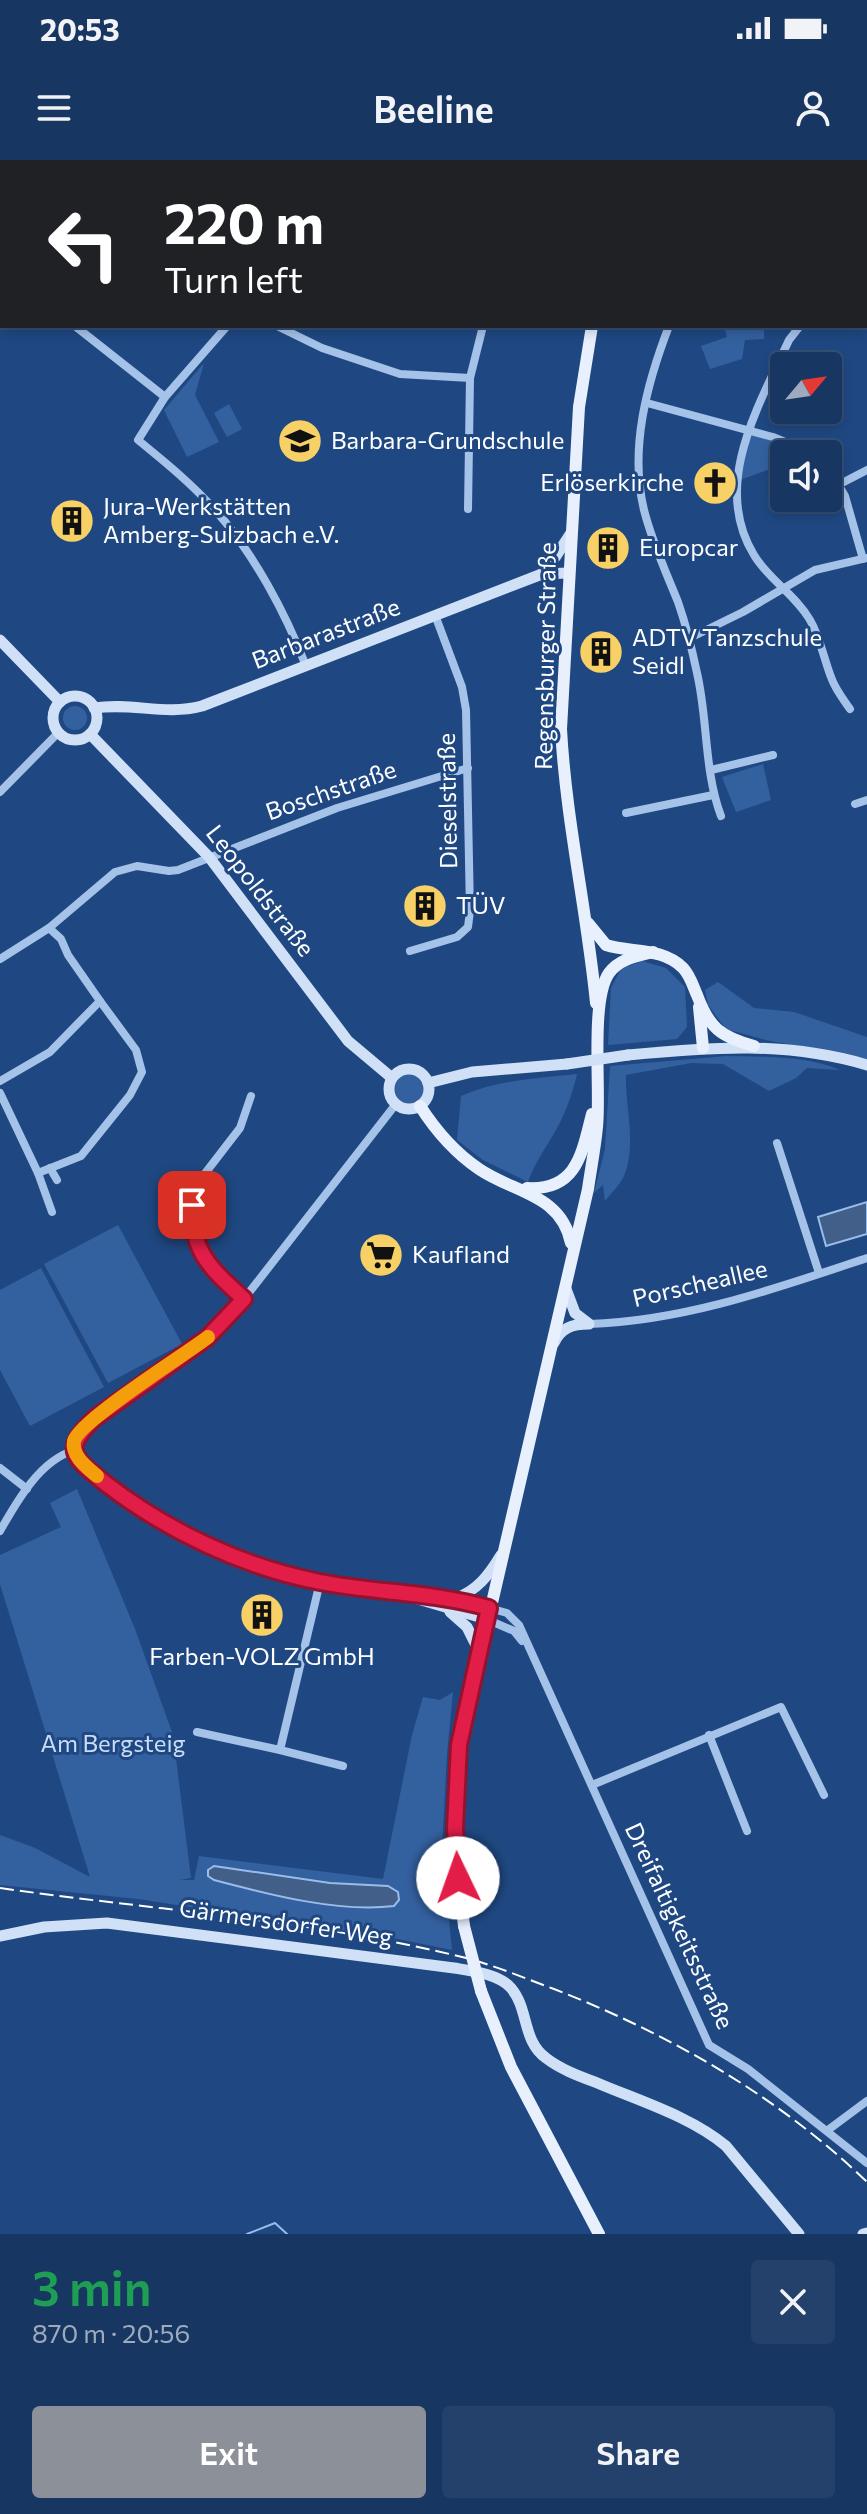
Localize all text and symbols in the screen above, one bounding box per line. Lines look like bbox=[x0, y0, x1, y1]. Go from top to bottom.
text: 20:53 bbox=[40, 10, 120, 47]
icon: menu bbox=[32, 86, 76, 130]
text: Beeline bbox=[373, 86, 494, 130]
icon: person bbox=[791, 86, 835, 130]
text: 220 m bbox=[164, 187, 324, 256]
icon: left bbox=[32, 192, 136, 296]
text: Turn left bbox=[164, 256, 303, 300]
north arrow bbox=[770, 352, 842, 424]
map controls bbox=[770, 352, 842, 512]
school or university icon: Barbara-Grundschule bbox=[276, 417, 324, 465]
place label: Barbara-Grundschule bbox=[331, 425, 564, 454]
button: sound bbox=[770, 440, 842, 512]
church icon: Erlöserkirche bbox=[691, 459, 739, 507]
place label: Erlöserkirche bbox=[540, 467, 684, 496]
place label: Jura-Werkstätten Amberg-Sulzbach e.V. bbox=[103, 491, 339, 548]
building icon: Jura-Werkstätten Amberg-Sulzbach e.V. bbox=[48, 497, 96, 545]
building icon: Europcar bbox=[584, 524, 632, 572]
place label: Europcar bbox=[639, 532, 739, 561]
street label: Regensburger Straße bbox=[528, 542, 561, 770]
street label: Barbarastraße bbox=[247, 591, 404, 674]
place label: ADTV Tanzschule Seidl bbox=[632, 622, 822, 679]
building icon: ADTV Tanzschule Seidl bbox=[577, 628, 625, 676]
street label: Dieselstraße bbox=[431, 733, 462, 869]
street label: Boschstraße bbox=[262, 754, 399, 825]
street label: Leopoldstraße bbox=[201, 818, 322, 962]
building icon: TÜV bbox=[401, 882, 449, 930]
place label: TÜV bbox=[456, 890, 505, 919]
pin bbox=[158, 1171, 226, 1239]
icon: arrive bbox=[170, 1183, 214, 1227]
supermarket icon: Kaufland bbox=[357, 1231, 405, 1279]
place label: Kaufland bbox=[412, 1239, 510, 1268]
street label: Porscheallee bbox=[629, 1253, 770, 1312]
building icon: Farben-VOLZ GmbH bbox=[238, 1591, 286, 1639]
place label: Farben-VOLZ GmbH bbox=[149, 1641, 375, 1670]
park label: Am Bergsteig bbox=[40, 1728, 186, 1757]
street label: Dreifaltigkeitsstraße bbox=[620, 1818, 741, 2033]
position arrow bbox=[416, 1836, 500, 1920]
street label: Gärmersdorfer Weg bbox=[178, 1892, 395, 1951]
text: 3 min bbox=[32, 2257, 152, 2316]
button: close bbox=[751, 2260, 835, 2344]
text: 870 m · 20:56 bbox=[32, 2317, 190, 2348]
button: Exit bbox=[32, 2406, 426, 2498]
button: Share bbox=[442, 2406, 835, 2498]

